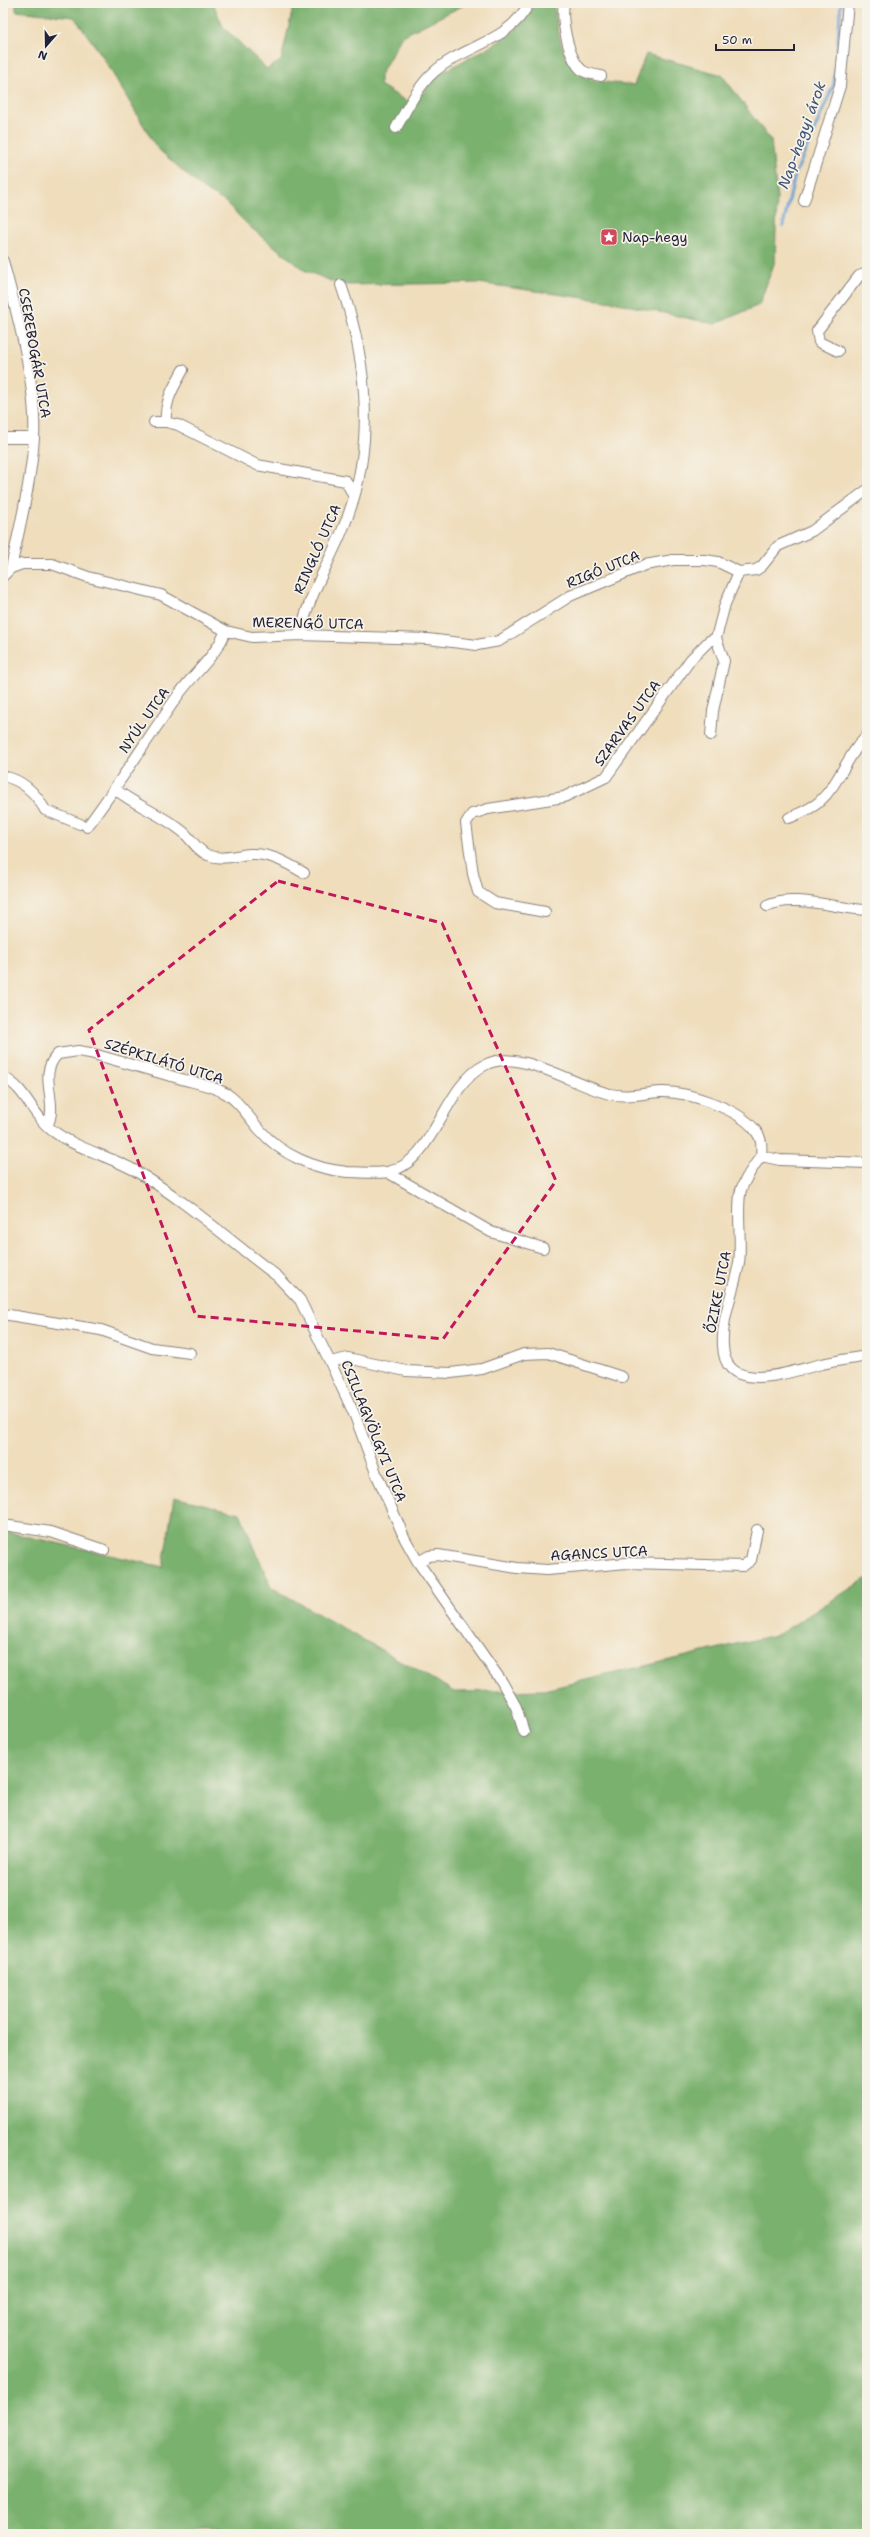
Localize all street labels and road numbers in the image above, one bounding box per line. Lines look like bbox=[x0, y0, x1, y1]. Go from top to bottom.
street label: CSEREBOGÁR UTCA bbox=[15, 287, 55, 419]
street label: RINGLÓ UTCA bbox=[289, 501, 345, 597]
street label: RIGÓ UTCA bbox=[563, 546, 643, 592]
street label: MERENGŐ UTCA bbox=[252, 613, 364, 633]
street label: SZARVAS UTCA bbox=[590, 676, 664, 770]
street label: NYÚL UTCA bbox=[115, 684, 173, 756]
street label: SZÉPKILÁTÓ UTCA bbox=[102, 1034, 226, 1088]
street label: ŐZIKE UTCA bbox=[701, 1249, 735, 1335]
street label: CSILLAGVÖLGYI UTCA bbox=[337, 1357, 411, 1505]
street label: AGANCS UTCA bbox=[550, 1541, 648, 1565]

